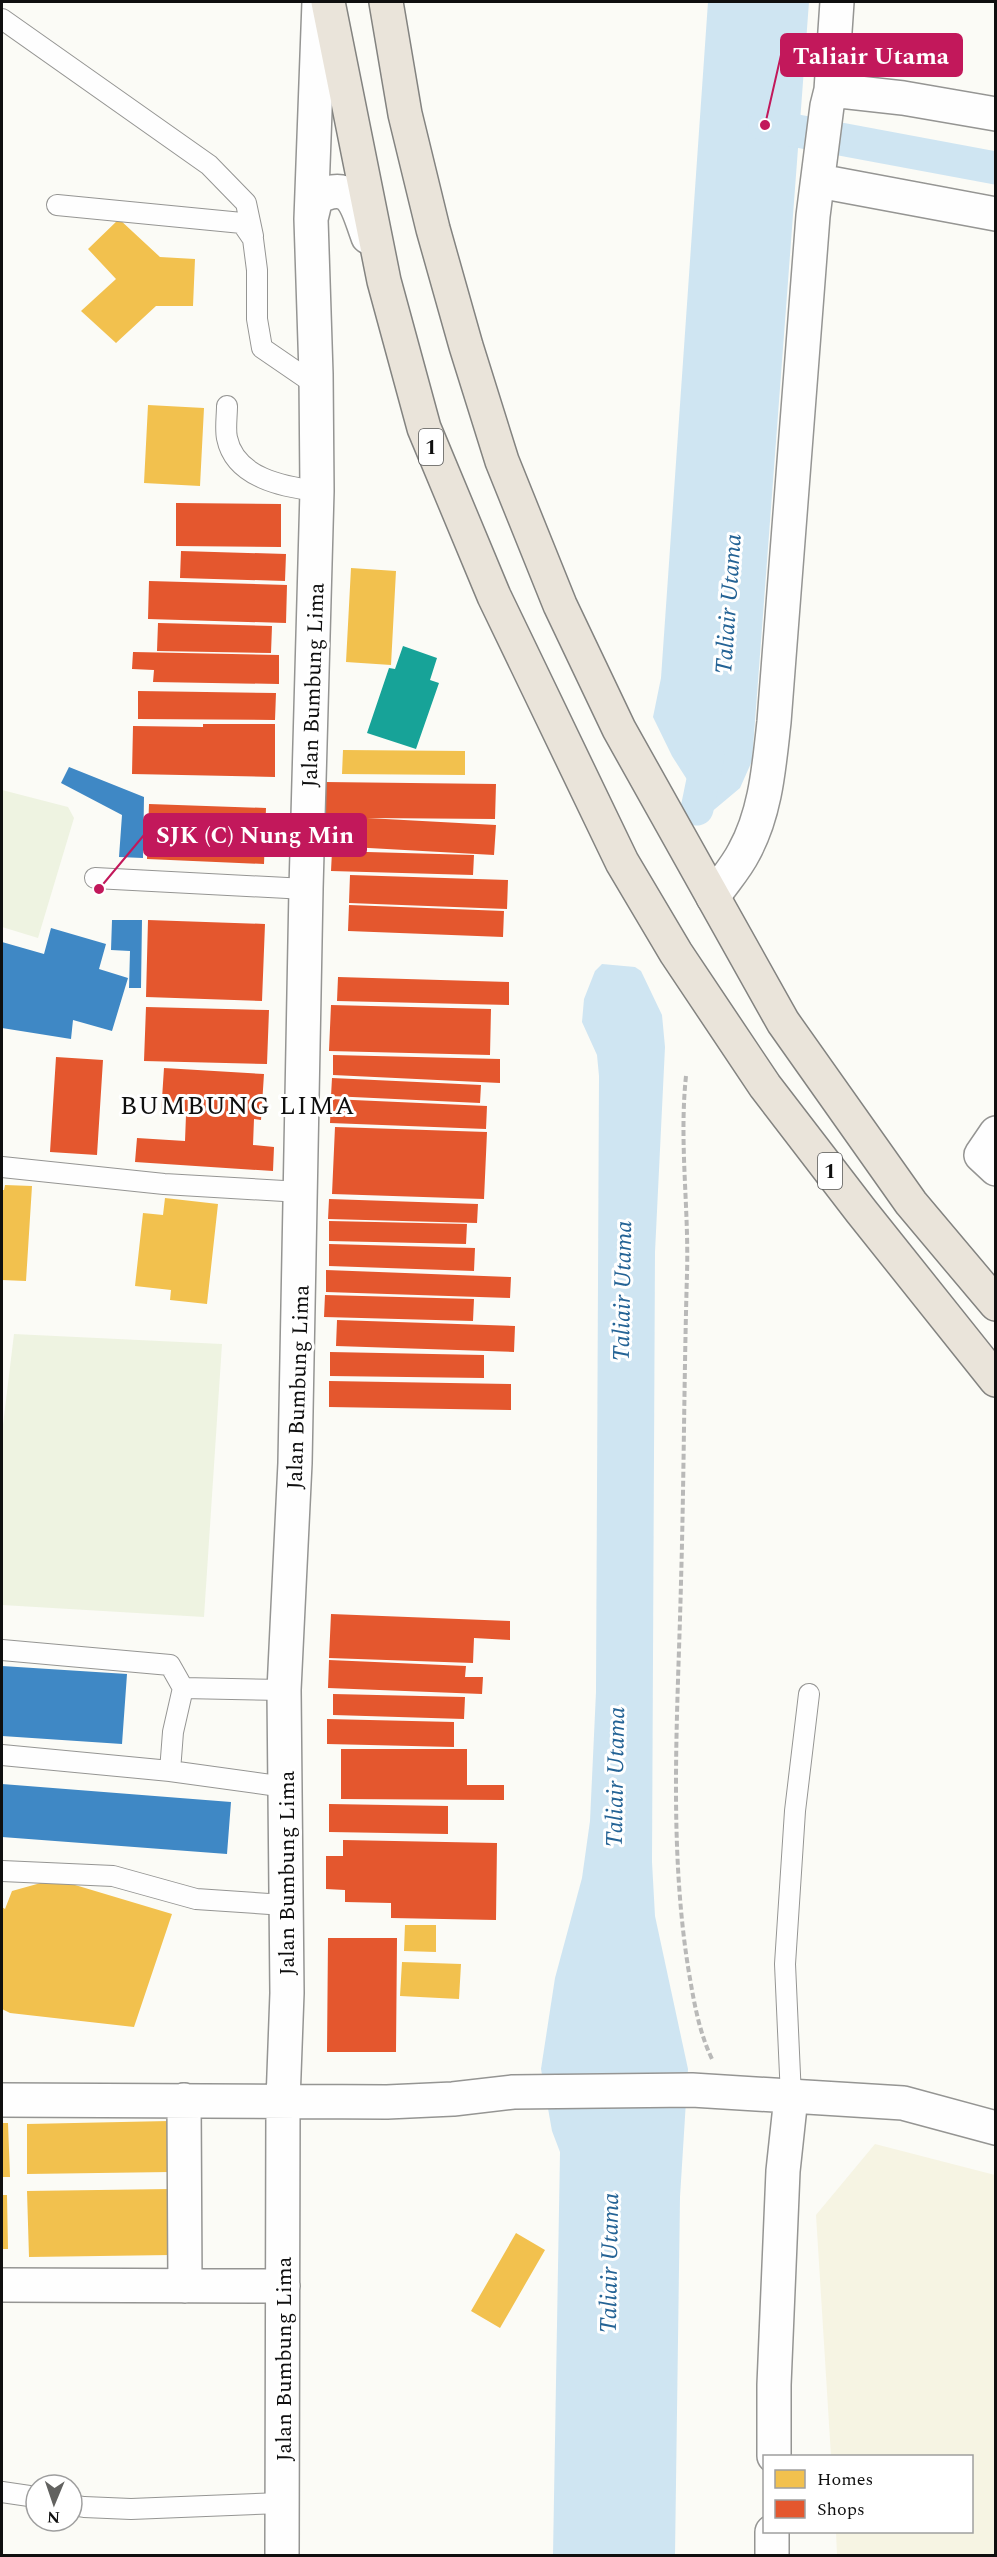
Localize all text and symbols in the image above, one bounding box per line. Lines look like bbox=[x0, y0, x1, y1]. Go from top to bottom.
callout: Taliair Utama bbox=[781, 34, 962, 76]
text: Taliair Utama bbox=[793, 39, 950, 75]
road number: 1 bbox=[419, 429, 443, 465]
water label: Taliair Utama bbox=[706, 533, 752, 675]
street label: Jalan Bumbung Lima bbox=[293, 582, 334, 788]
callout: SJK (C) Nung Min bbox=[144, 814, 366, 856]
text: SJK (C) Nung Min bbox=[156, 818, 354, 854]
district label: BUMBUNG LIMA bbox=[120, 1086, 356, 1126]
road number: 1 bbox=[818, 1153, 842, 1189]
water label: Taliair Utama bbox=[604, 1220, 642, 1362]
street label: Jalan Bumbung Lima bbox=[278, 1284, 319, 1490]
water label: Taliair Utama bbox=[597, 1706, 635, 1848]
street label: Jalan Bumbung Lima bbox=[271, 1770, 304, 1975]
water label: Taliair Utama bbox=[591, 2192, 629, 2334]
street label: Jalan Bumbung Lima bbox=[268, 2256, 301, 2461]
legend bbox=[763, 2455, 973, 2533]
text: Homes bbox=[817, 2466, 873, 2493]
north arrow bbox=[24, 2473, 84, 2533]
text: Shops bbox=[817, 2496, 865, 2523]
text: N bbox=[47, 2505, 60, 2529]

